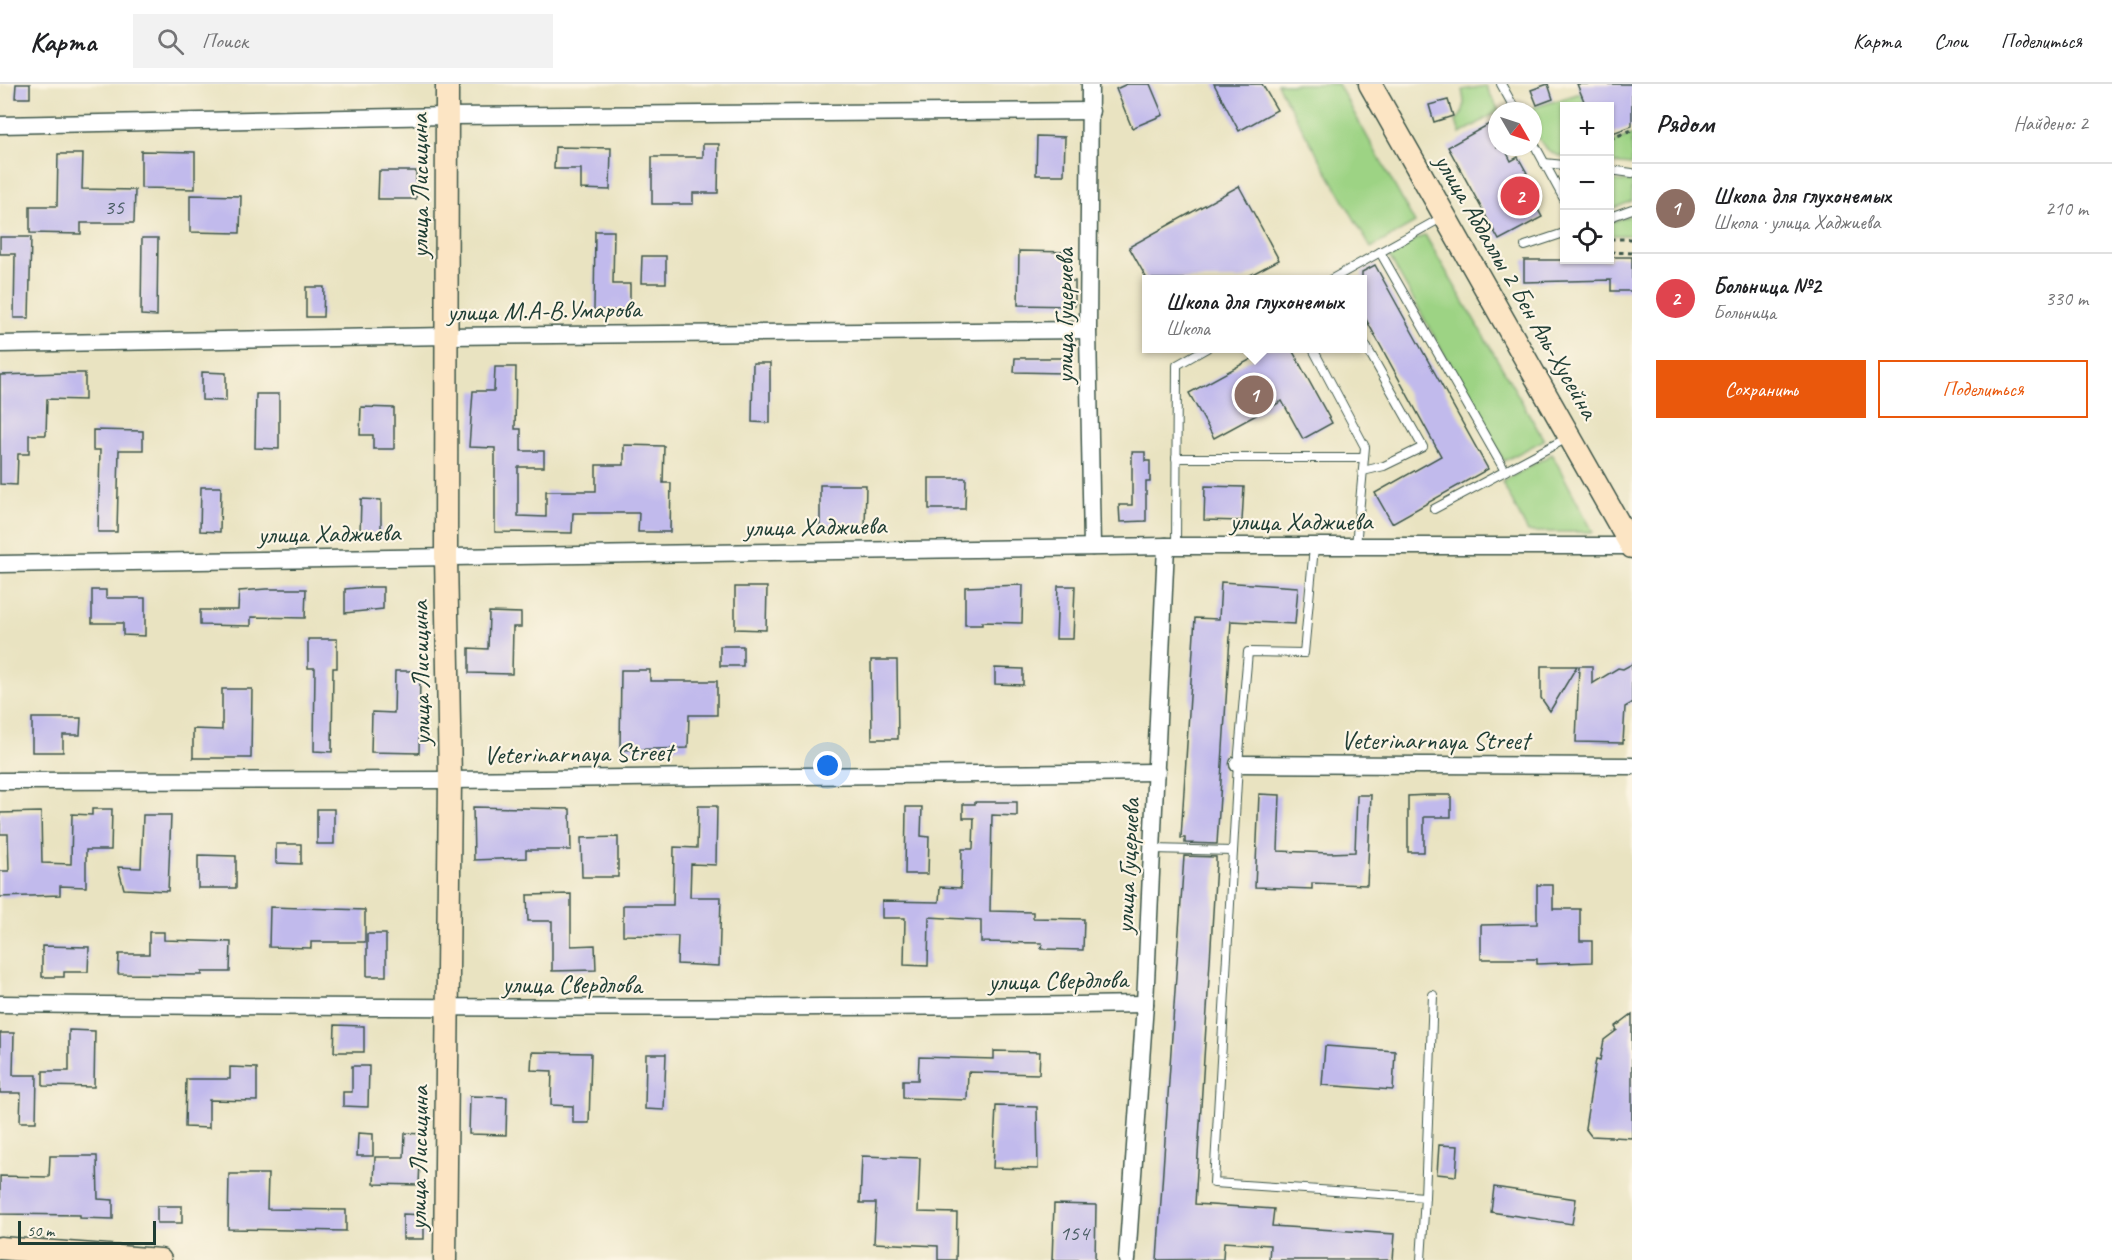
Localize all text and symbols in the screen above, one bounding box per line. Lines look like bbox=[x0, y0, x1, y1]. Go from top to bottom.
search box bbox=[133, 14, 553, 68]
text: Карта bbox=[30, 24, 97, 59]
icon: search bbox=[154, 25, 187, 58]
text: Поиск bbox=[202, 27, 248, 55]
text: Карта bbox=[1853, 28, 1901, 54]
text: Слои bbox=[1934, 28, 1968, 54]
text: Поделиться bbox=[2001, 28, 2082, 54]
north arrow bbox=[1488, 102, 1542, 156]
map controls bbox=[1560, 102, 1614, 264]
button: + bbox=[1560, 102, 1614, 156]
text: Рядом bbox=[1656, 107, 1714, 140]
text: Найдено: 2 bbox=[2013, 111, 2088, 136]
street label: улица Лисицина bbox=[403, 112, 436, 260]
street label: улица Абдаллы 2 Бен Аль-Хусейна bbox=[1428, 147, 1606, 425]
button: − bbox=[1560, 156, 1614, 210]
pin: 2 bbox=[1500, 174, 1540, 218]
text: Школа для глухонемых bbox=[1713, 182, 1891, 210]
house number: 35 bbox=[104, 193, 125, 221]
text: 1 bbox=[1671, 196, 1680, 221]
text: 210 m bbox=[2045, 196, 2088, 221]
button: locate bbox=[1560, 210, 1614, 264]
text: Школа · улица Хаджиева bbox=[1713, 210, 1880, 235]
street label: улица Гуцериева bbox=[1048, 247, 1081, 386]
text: Больница №2 bbox=[1713, 272, 1821, 300]
popup bbox=[1142, 275, 1367, 353]
text: 2 bbox=[1671, 286, 1680, 311]
text: 330 m bbox=[2045, 286, 2088, 311]
text: Школа для глухонемых bbox=[1166, 288, 1343, 316]
street label: улица М.А-В.Умарова bbox=[445, 292, 644, 329]
text: Больница bbox=[1713, 300, 1776, 325]
text: Школа bbox=[1166, 316, 1210, 341]
button: Сохранить bbox=[1656, 360, 1866, 418]
button: Поделиться bbox=[1878, 360, 2088, 418]
pin: 1 bbox=[1234, 372, 1274, 418]
street label: улица Хаджиева bbox=[1228, 505, 1374, 538]
street label: улица Хаджиева bbox=[741, 509, 888, 544]
street label: улица Хаджиева bbox=[255, 516, 402, 551]
street label: улица Лисицина bbox=[403, 599, 438, 748]
street label: Veterinarnaya Street bbox=[1341, 724, 1533, 757]
street label: Veterinarnaya Street bbox=[483, 735, 676, 772]
your location bbox=[813, 751, 842, 780]
street label: улица Гуцериева bbox=[1107, 796, 1148, 936]
street label: улица Свердлова bbox=[986, 963, 1130, 998]
street label: улица Свердлова bbox=[500, 968, 644, 1001]
street label: улица Лисицина bbox=[401, 1084, 436, 1233]
scale bar bbox=[18, 1218, 156, 1246]
house number: 154 bbox=[1059, 1219, 1091, 1247]
text: 50 m bbox=[27, 1221, 54, 1241]

